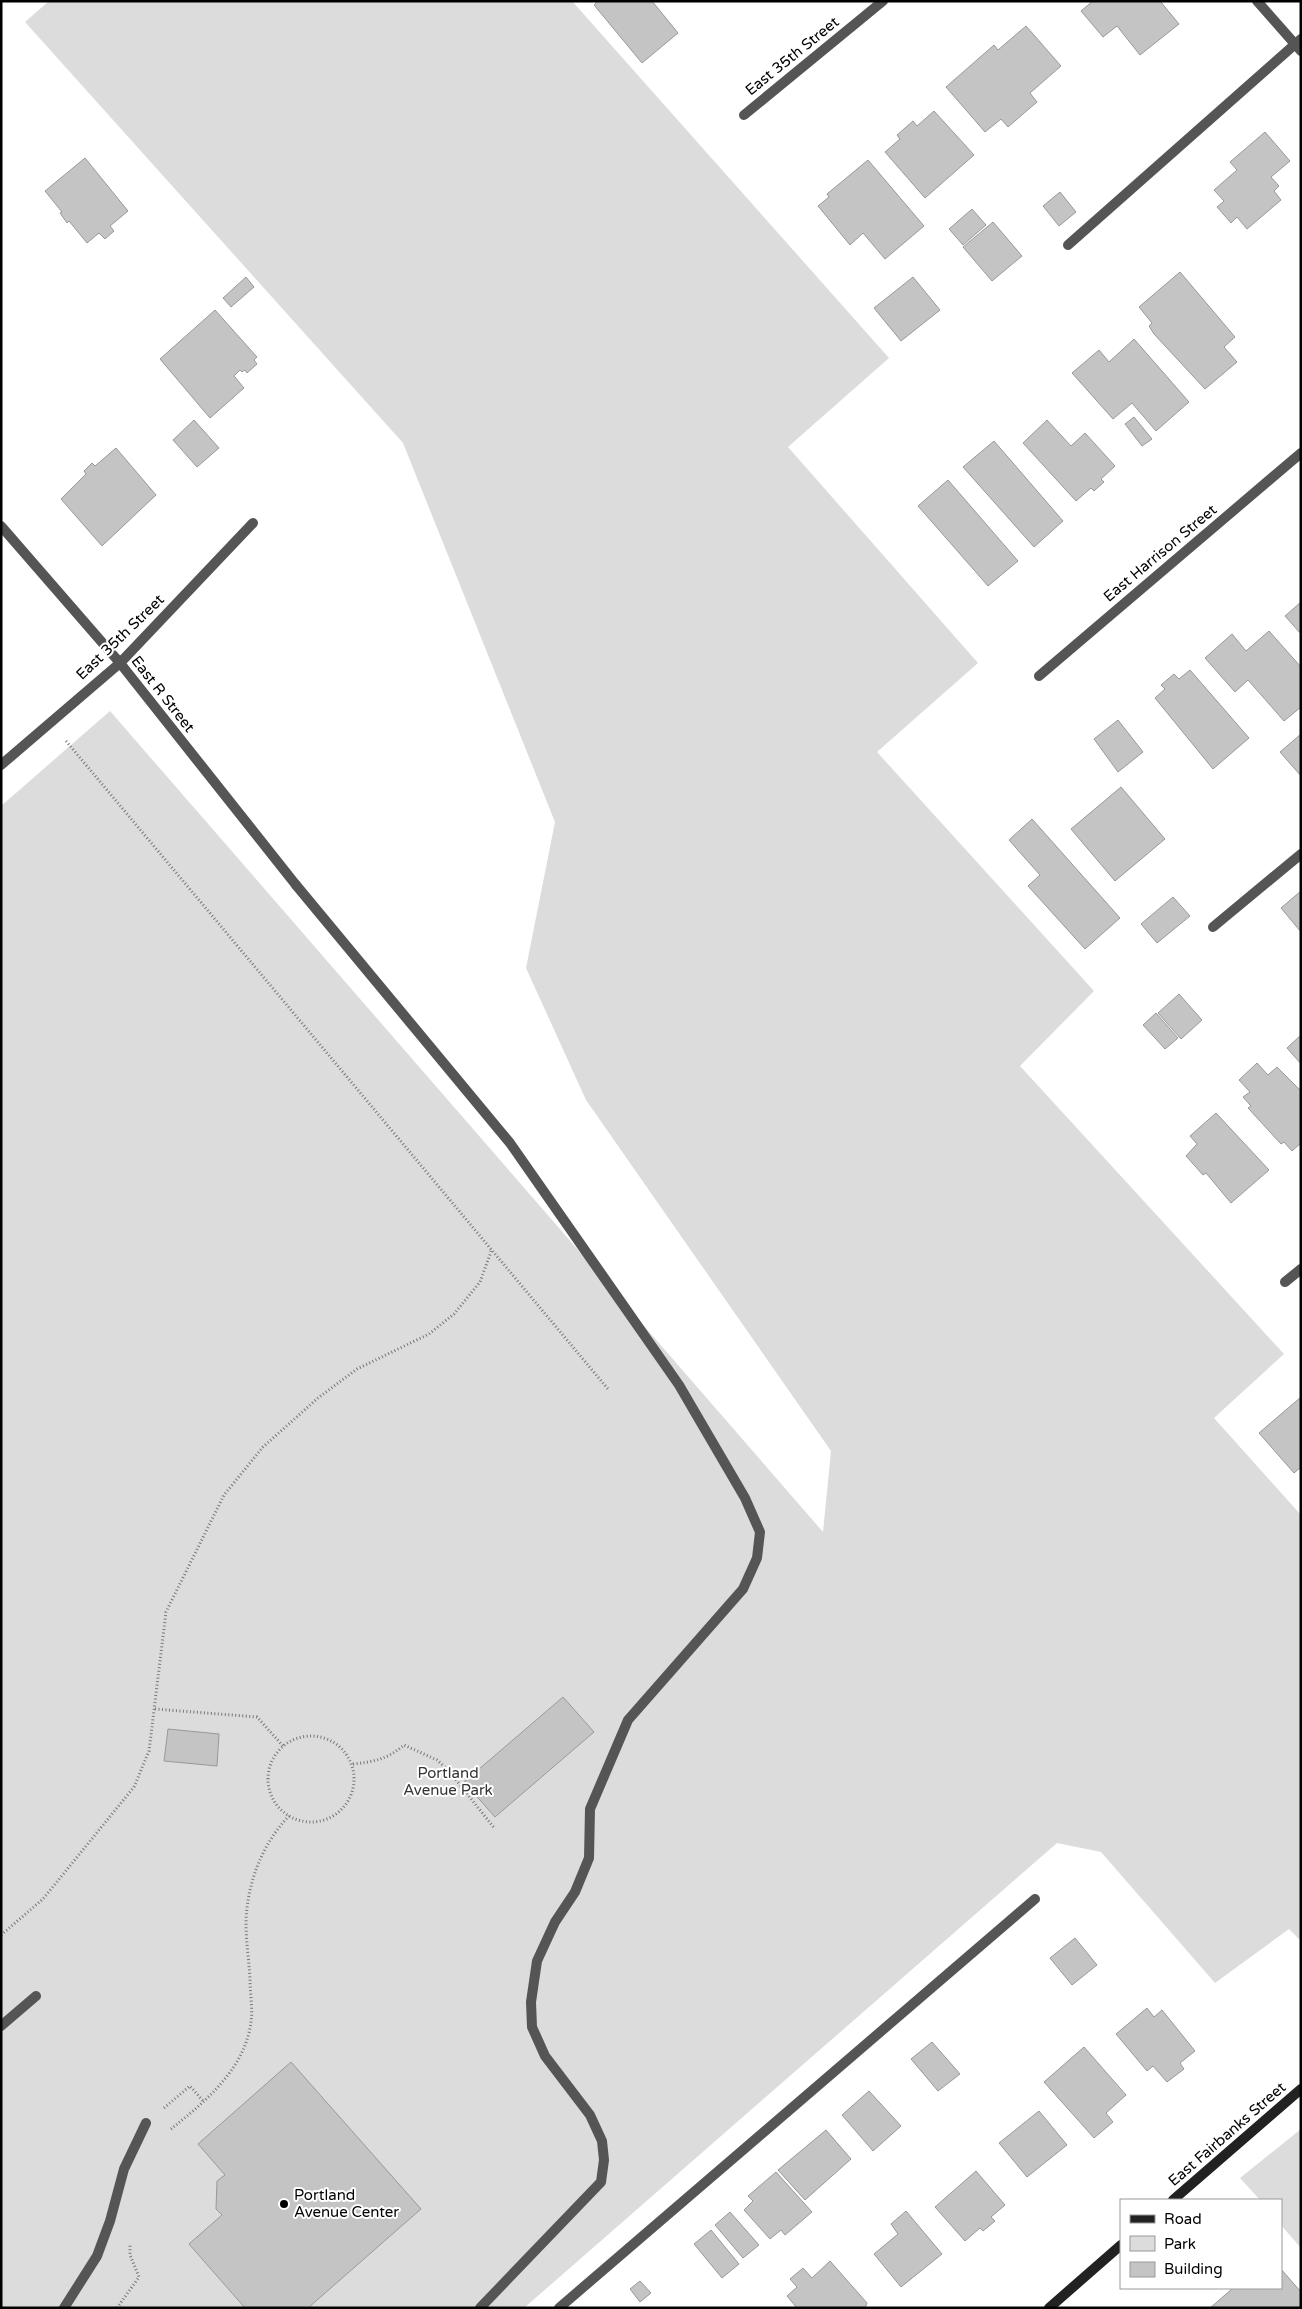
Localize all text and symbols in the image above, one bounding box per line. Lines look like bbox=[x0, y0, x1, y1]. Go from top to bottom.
street label: East 35th Street bbox=[742, 13, 843, 99]
street label: East Harrison Street bbox=[1100, 500, 1220, 605]
street label: East 35th Street bbox=[72, 590, 168, 683]
street label: East R Street bbox=[128, 652, 199, 736]
park label: Portland Avenue Park bbox=[403, 1764, 493, 1799]
street label: East Fairbanks Street bbox=[1165, 2078, 1290, 2190]
place label: Portland Avenue Center bbox=[294, 2186, 399, 2221]
marker: Portland Avenue Center bbox=[278, 2198, 290, 2210]
legend bbox=[1120, 2199, 1282, 2289]
text: Road bbox=[1164, 2210, 1202, 2228]
text: Park bbox=[1164, 2235, 1196, 2253]
text: Building bbox=[1164, 2260, 1223, 2278]

